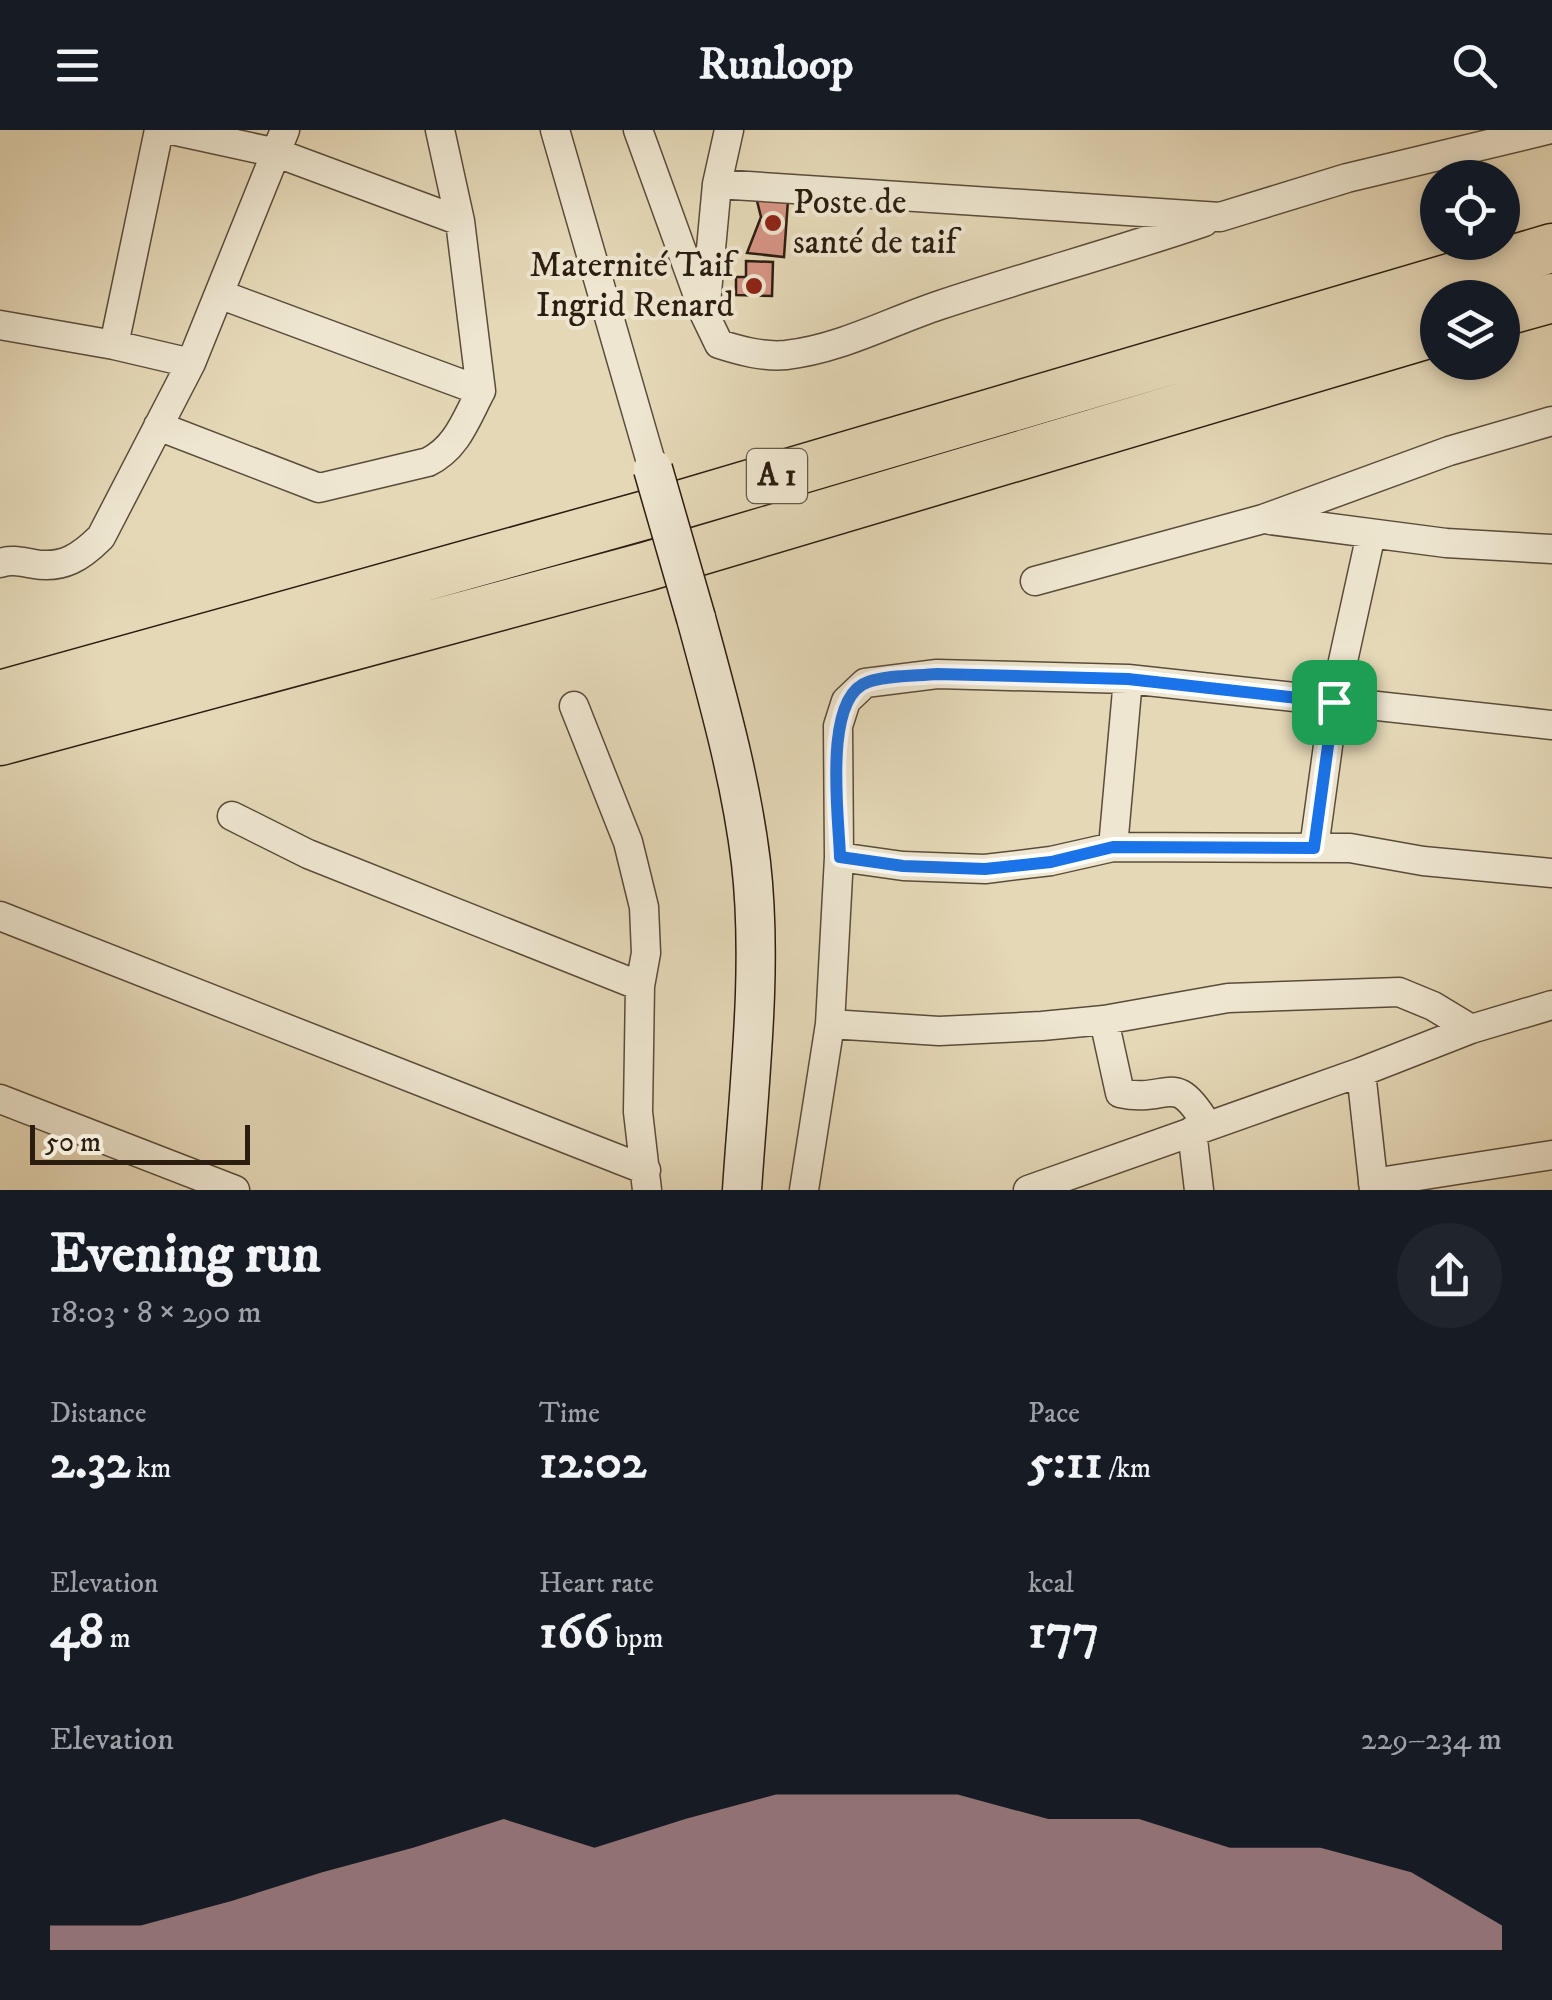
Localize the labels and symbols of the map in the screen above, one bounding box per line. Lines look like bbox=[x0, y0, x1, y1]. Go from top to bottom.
place label: Poste de santé de taif bbox=[793, 181, 961, 265]
marker: Poste de santé de taif bbox=[762, 212, 784, 234]
place label: Maternité Taif Ingrid Renard bbox=[530, 244, 739, 328]
marker: Maternité Taif Ingrid Renard bbox=[743, 275, 765, 297]
road number: A 1 bbox=[747, 449, 807, 503]
pin bbox=[1292, 660, 1377, 745]
scale bar bbox=[30, 1120, 250, 1164]

